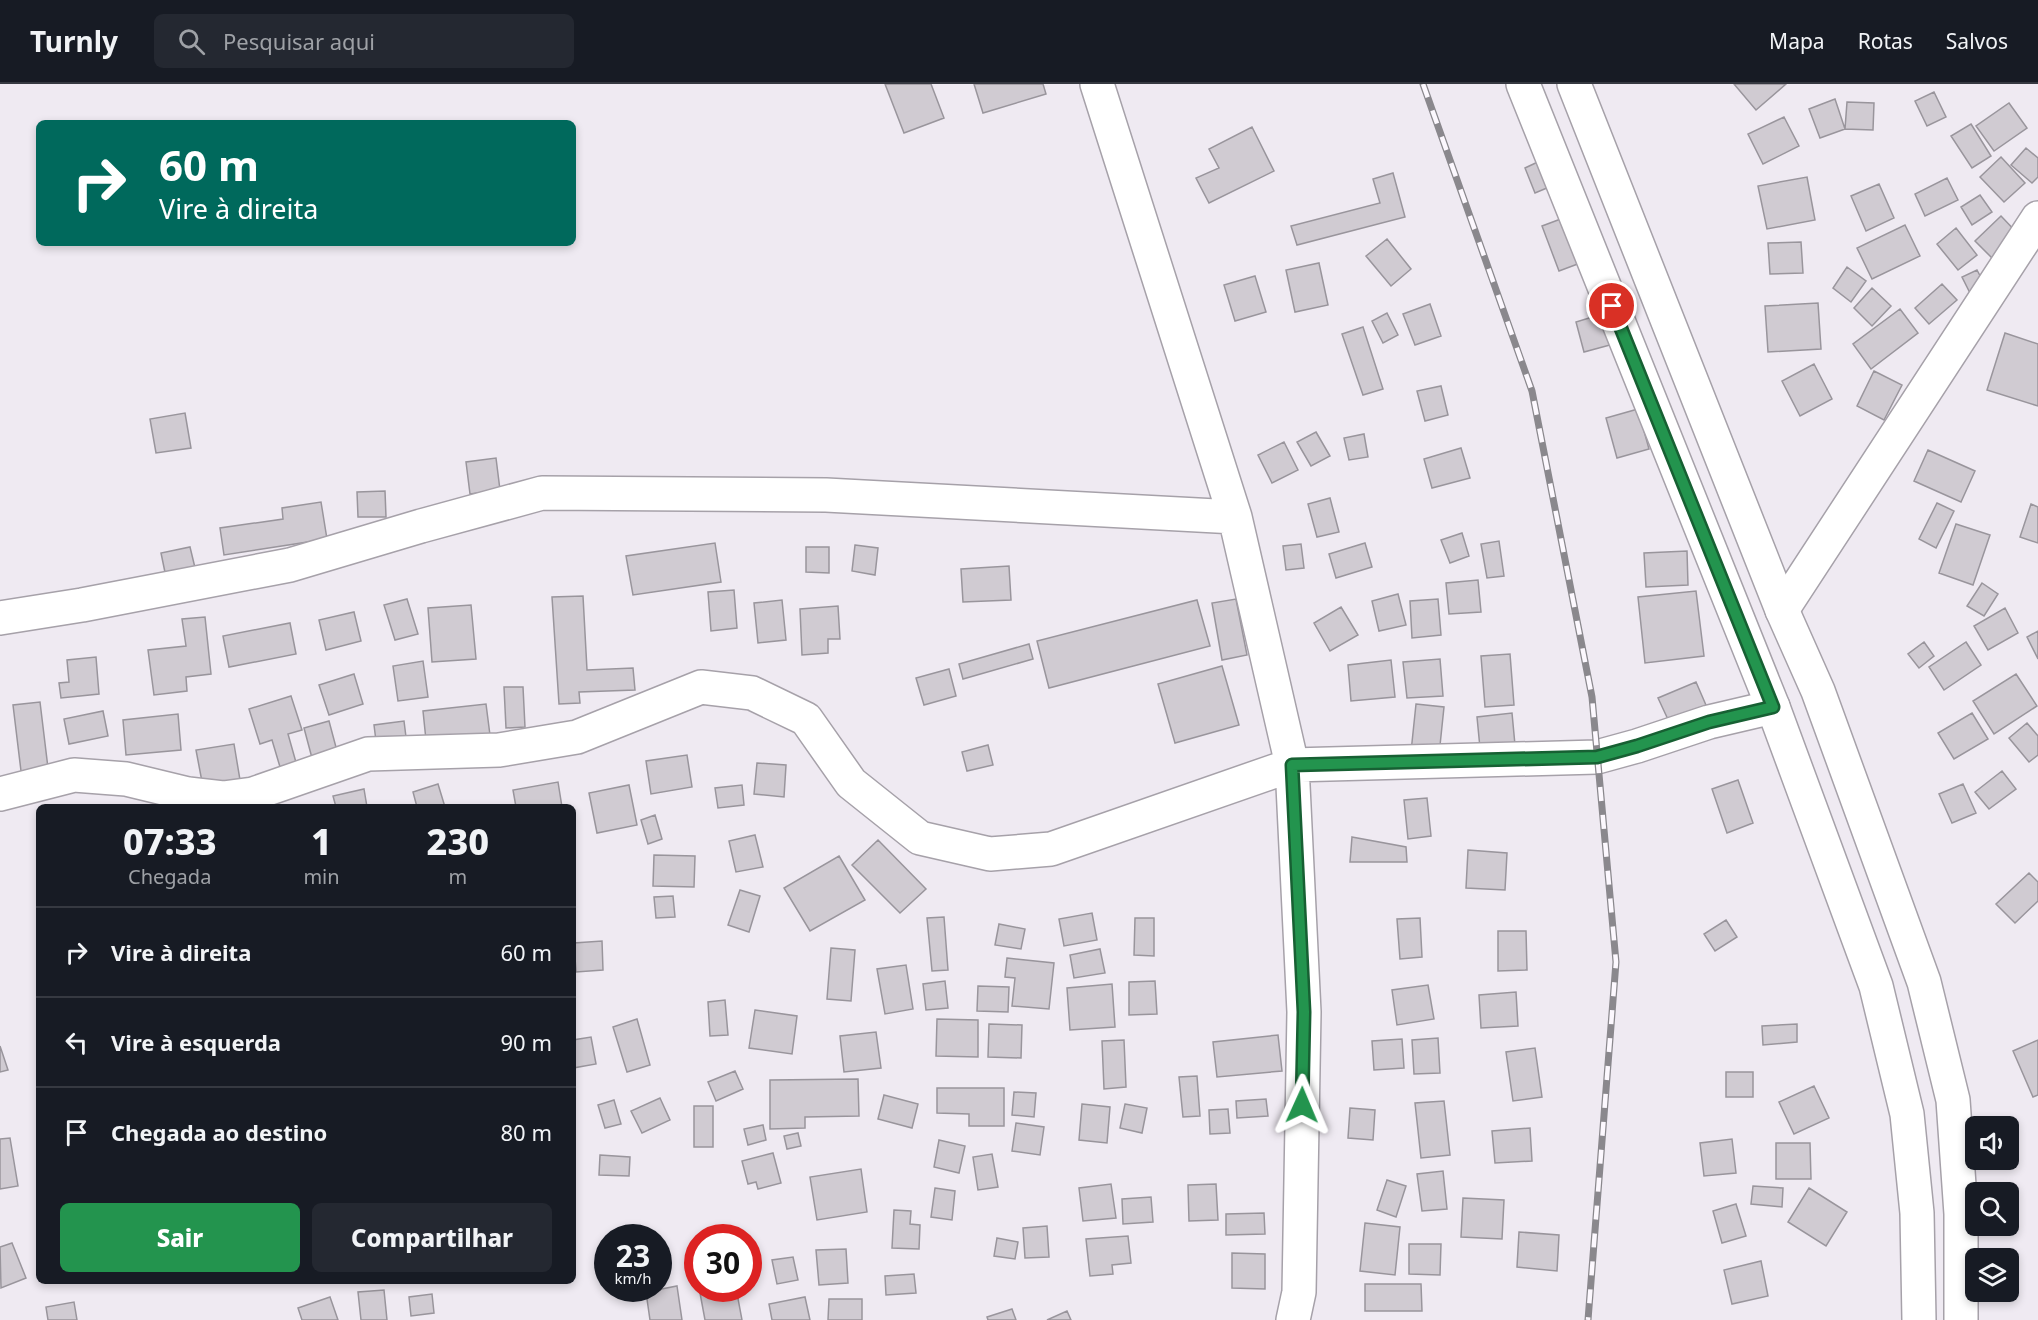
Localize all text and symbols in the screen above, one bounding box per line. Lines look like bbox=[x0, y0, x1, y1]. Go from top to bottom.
search box bbox=[154, 14, 574, 68]
text: Turnly bbox=[30, 22, 118, 60]
icon: search bbox=[175, 25, 208, 58]
text: Pesquisar aqui bbox=[223, 26, 375, 56]
text: Mapa bbox=[1769, 27, 1825, 55]
text: Rotas bbox=[1858, 27, 1913, 55]
text: Salvos bbox=[1946, 27, 2008, 55]
text: 60 m bbox=[159, 136, 259, 193]
icon: right bbox=[60, 144, 138, 222]
text: Vire à direita bbox=[159, 190, 318, 227]
pin bbox=[1586, 280, 1637, 331]
icon: arrive bbox=[1595, 289, 1628, 322]
text: 07:33 bbox=[123, 817, 216, 866]
text: 1 bbox=[311, 817, 332, 866]
text: 230 bbox=[427, 817, 489, 866]
text: Chegada bbox=[128, 863, 211, 890]
text: min bbox=[303, 863, 340, 890]
text: m bbox=[448, 863, 467, 890]
icon: right bbox=[60, 936, 93, 969]
text: Vire à direita bbox=[111, 937, 251, 967]
text: 60 m bbox=[501, 937, 552, 967]
icon: left bbox=[60, 1026, 93, 1059]
text: Vire à esquerda bbox=[111, 1027, 281, 1057]
text: 90 m bbox=[501, 1027, 552, 1057]
position arrow bbox=[1270, 1073, 1334, 1137]
icon: arrive bbox=[60, 1116, 93, 1149]
map controls bbox=[1965, 1116, 2019, 1302]
button: sound bbox=[1965, 1116, 2019, 1170]
text: Chegada ao destino bbox=[111, 1117, 327, 1147]
text: 80 m bbox=[501, 1117, 552, 1147]
button: search bbox=[1965, 1182, 2019, 1236]
button: Sair bbox=[60, 1203, 300, 1272]
button: Compartilhar bbox=[312, 1203, 552, 1272]
speed limit sign: 30 bbox=[684, 1224, 762, 1302]
text: 23 bbox=[616, 1235, 650, 1276]
button: layers bbox=[1965, 1248, 2019, 1302]
text: km/h bbox=[615, 1268, 651, 1288]

